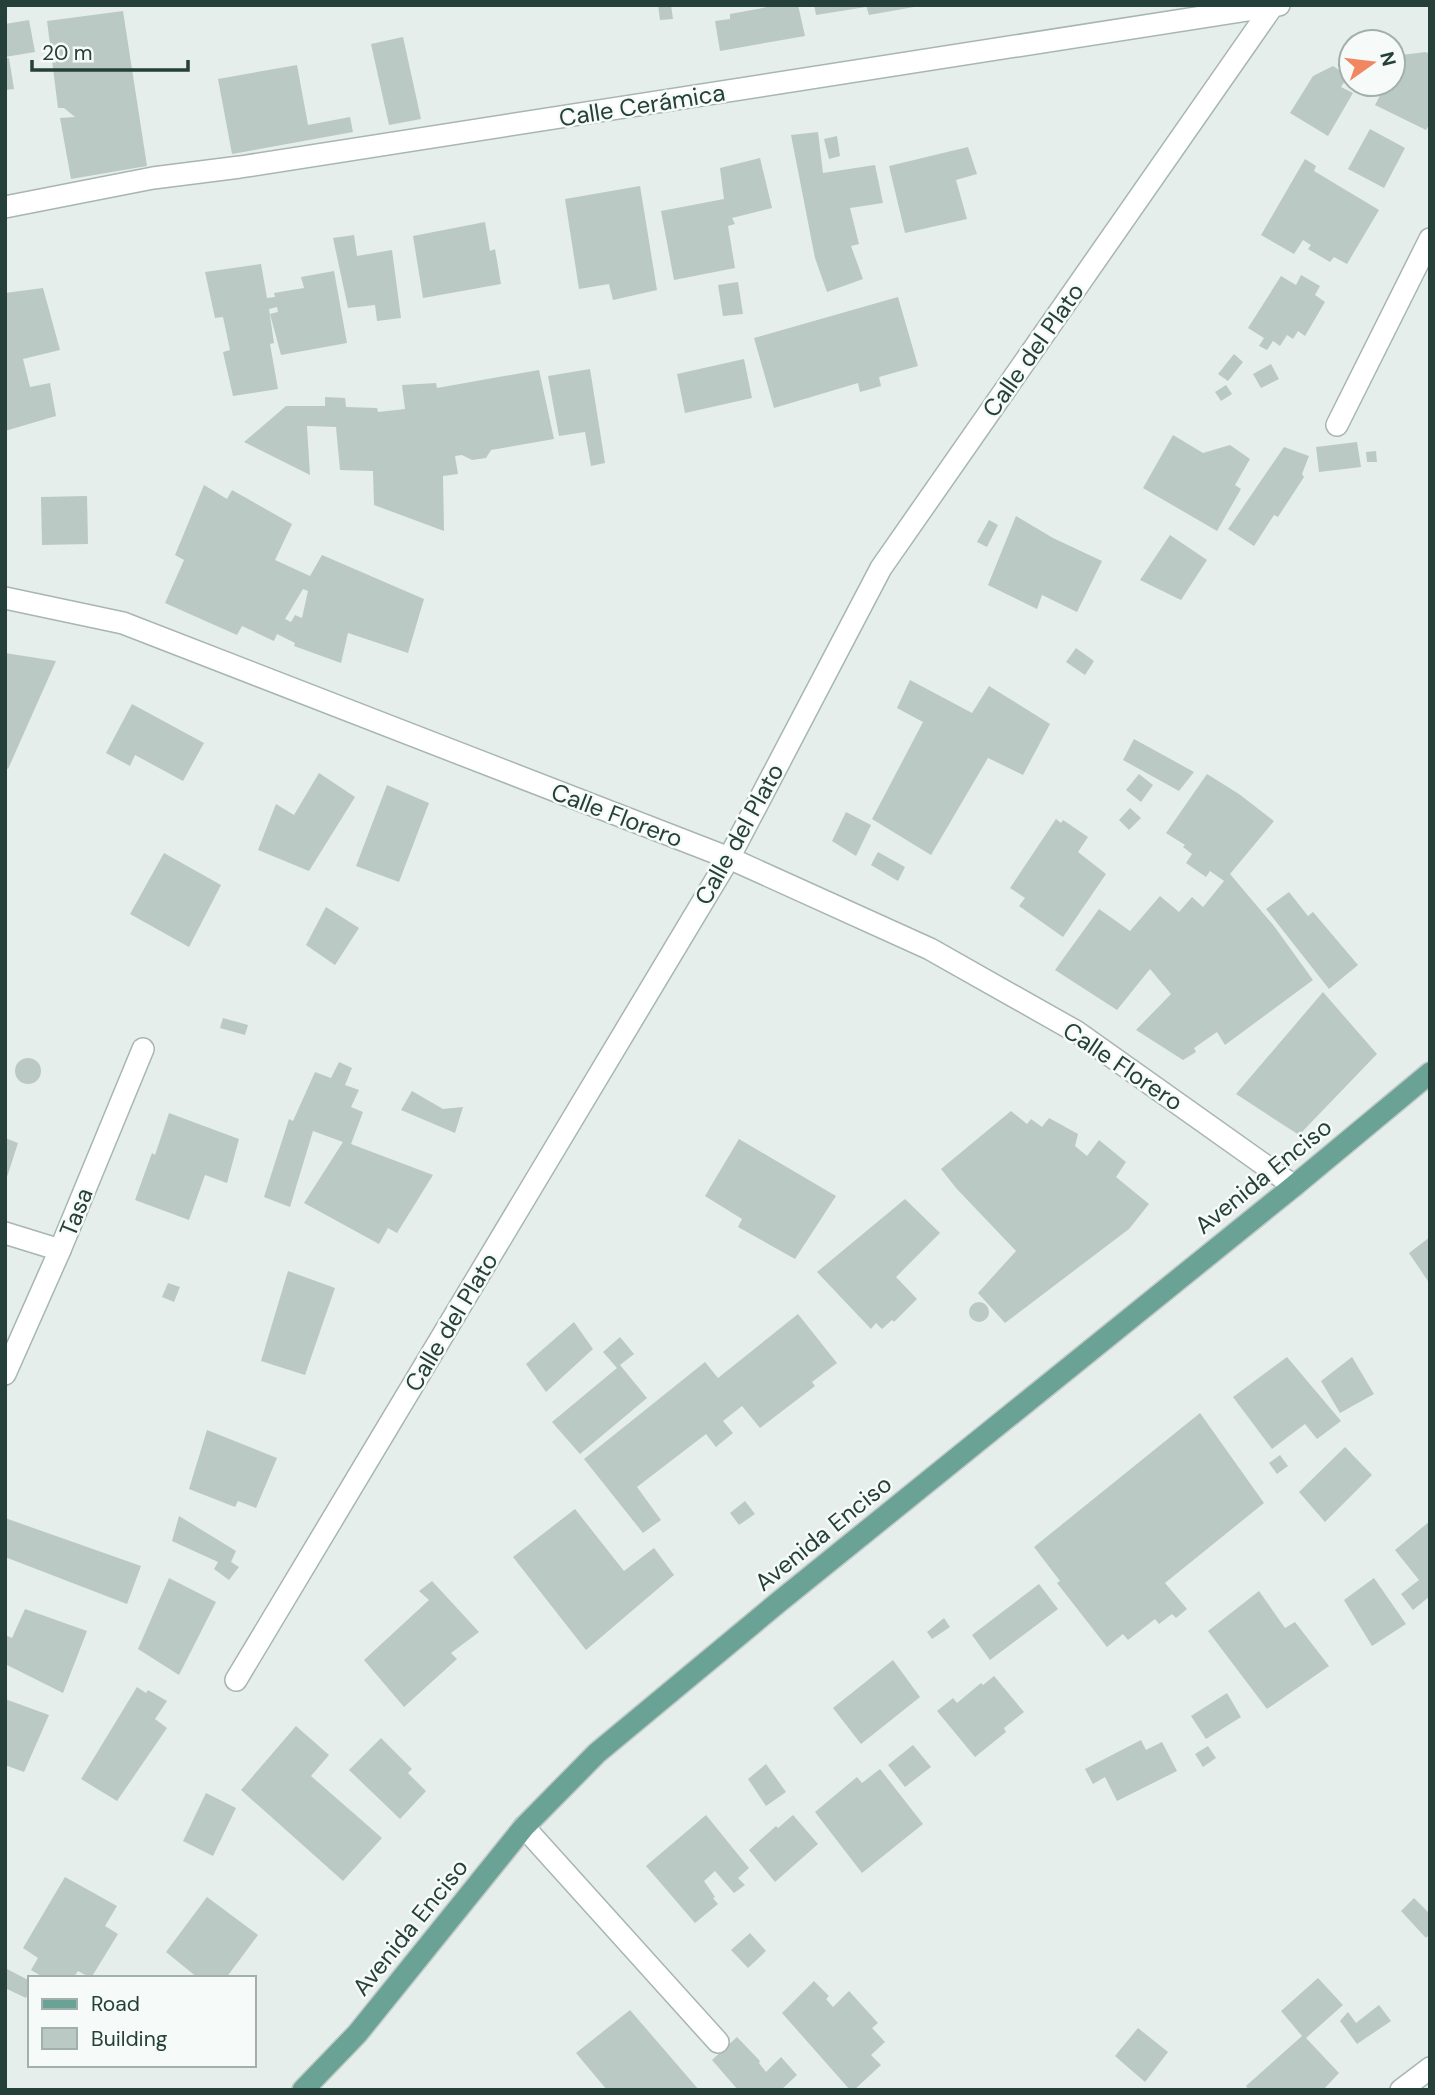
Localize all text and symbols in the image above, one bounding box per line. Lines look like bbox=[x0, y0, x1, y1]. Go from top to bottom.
scale bar bbox=[32, 28, 187, 72]
north arrow bbox=[1337, 28, 1407, 98]
text: 20 m bbox=[42, 39, 93, 67]
text: N bbox=[1374, 49, 1402, 69]
street label: Calle Cerámica bbox=[557, 77, 727, 133]
street label: Calle del Plato bbox=[975, 277, 1091, 423]
street label: Calle del Plato bbox=[687, 758, 791, 910]
street label: Calle Florero bbox=[547, 776, 687, 854]
street label: Calle Florero bbox=[1057, 1015, 1189, 1117]
street label: Avenida Enciso bbox=[1188, 1111, 1338, 1241]
street label: Tasa bbox=[52, 1183, 100, 1241]
street label: Calle del Plato bbox=[397, 1247, 505, 1397]
street label: Avenida Enciso bbox=[748, 1468, 898, 1598]
street label: Avenida Enciso bbox=[345, 1852, 475, 2002]
legend bbox=[28, 1976, 256, 2067]
text: Road bbox=[91, 1990, 140, 2018]
text: Building bbox=[91, 2025, 168, 2053]

